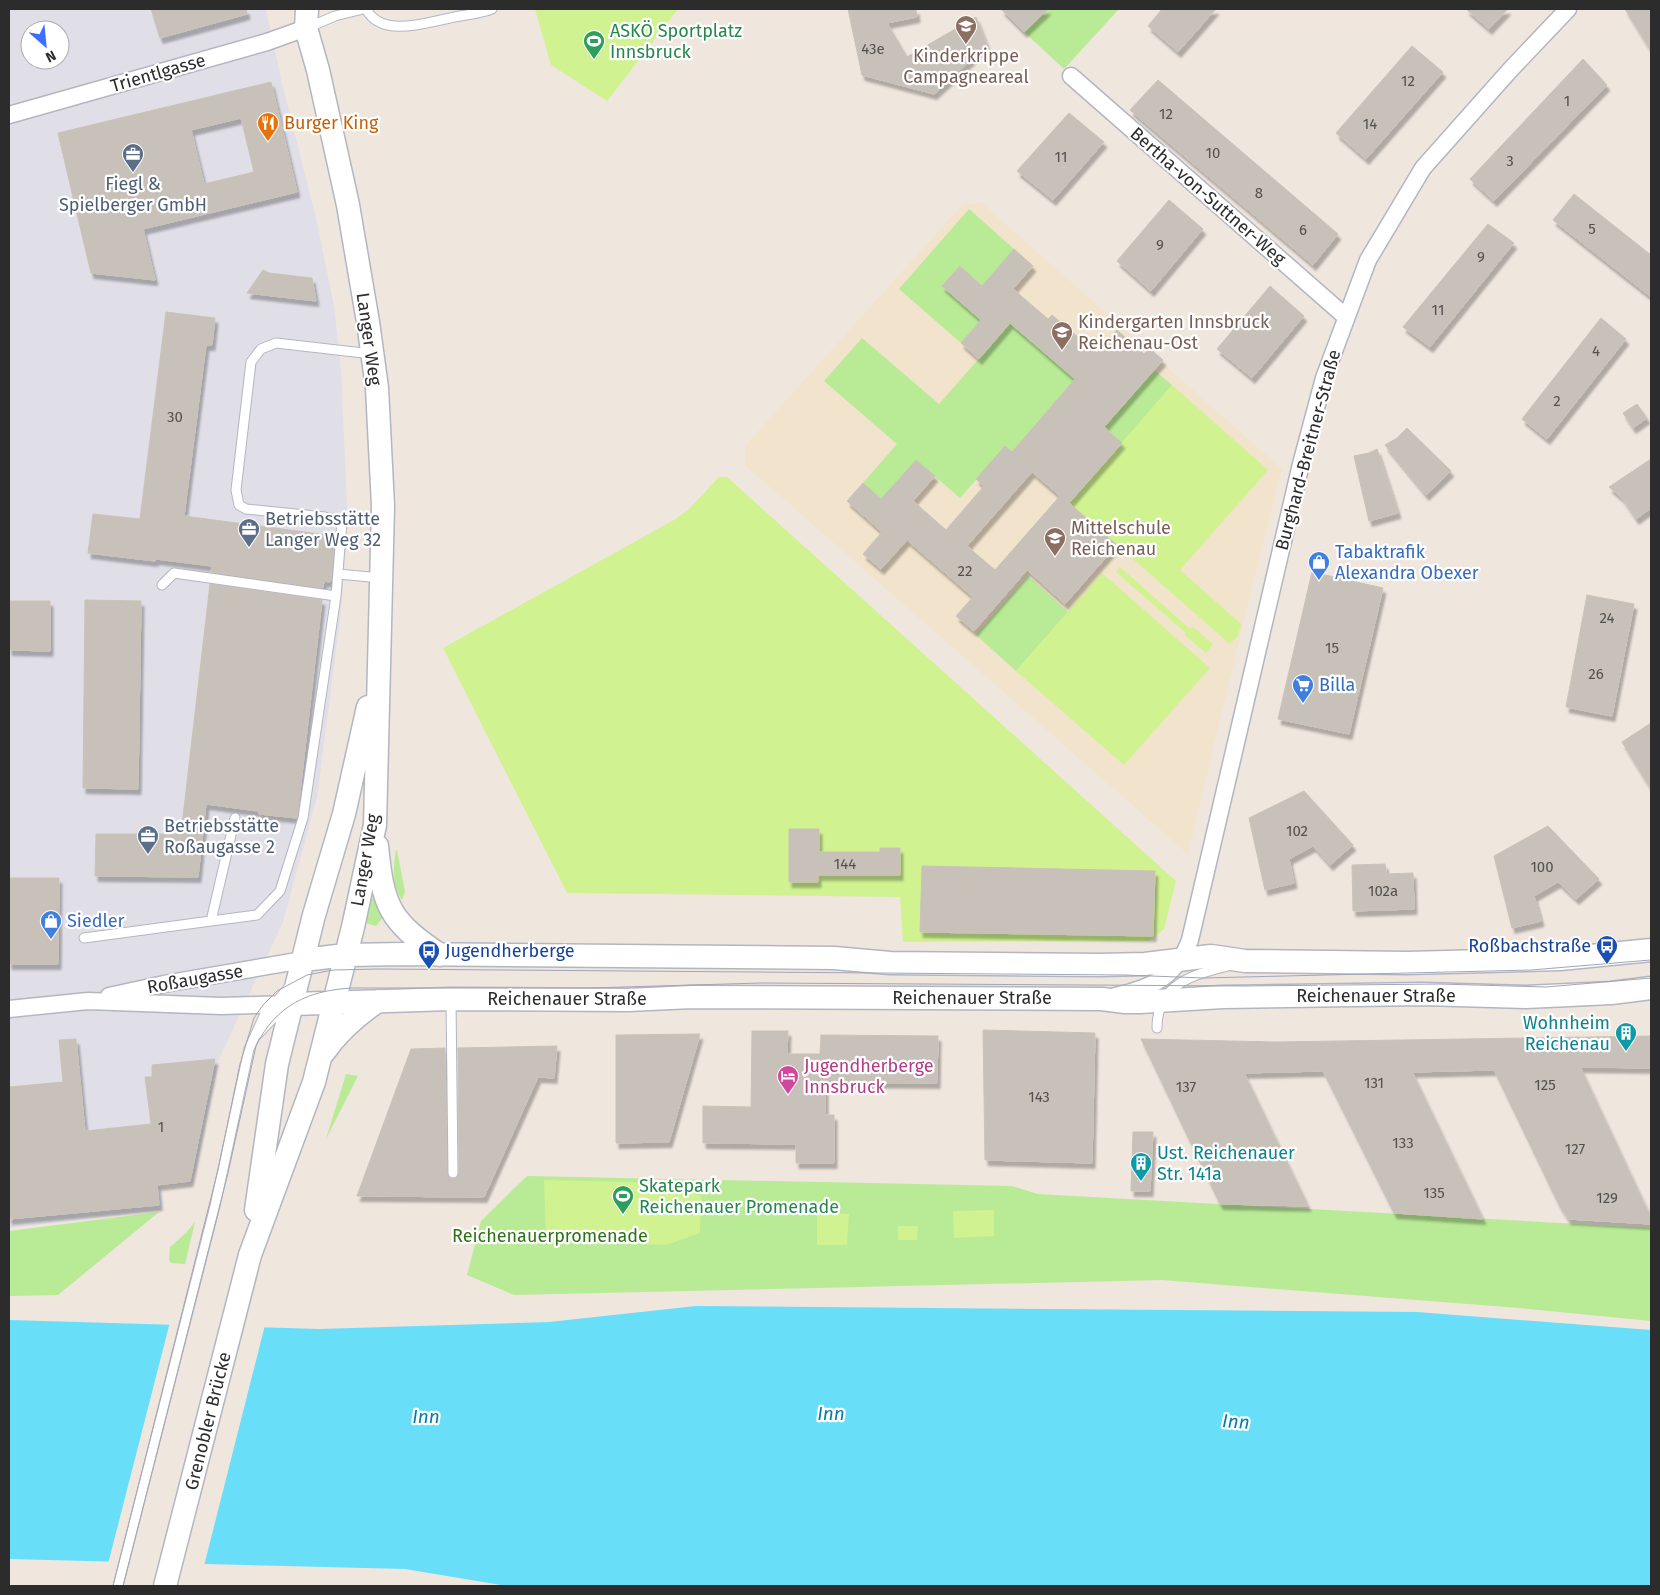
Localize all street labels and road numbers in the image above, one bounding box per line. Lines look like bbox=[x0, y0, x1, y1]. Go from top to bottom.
street label: Trientlgasse bbox=[108, 49, 208, 97]
street label: Bertha-von-Suttner-Weg bbox=[1126, 122, 1291, 270]
street label: Langer Weg bbox=[352, 291, 386, 387]
street label: Burghard-Breitner-Straße bbox=[1271, 347, 1345, 553]
street label: Langer Weg bbox=[346, 811, 384, 908]
street label: Roßaugasse bbox=[145, 960, 245, 998]
street label: Reichenauer Straße bbox=[1296, 985, 1456, 1007]
street label: Reichenauer Straße bbox=[892, 987, 1052, 1009]
street label: Reichenauer Straße bbox=[487, 988, 647, 1010]
street label: Grenobler Brücke bbox=[180, 1350, 236, 1492]

